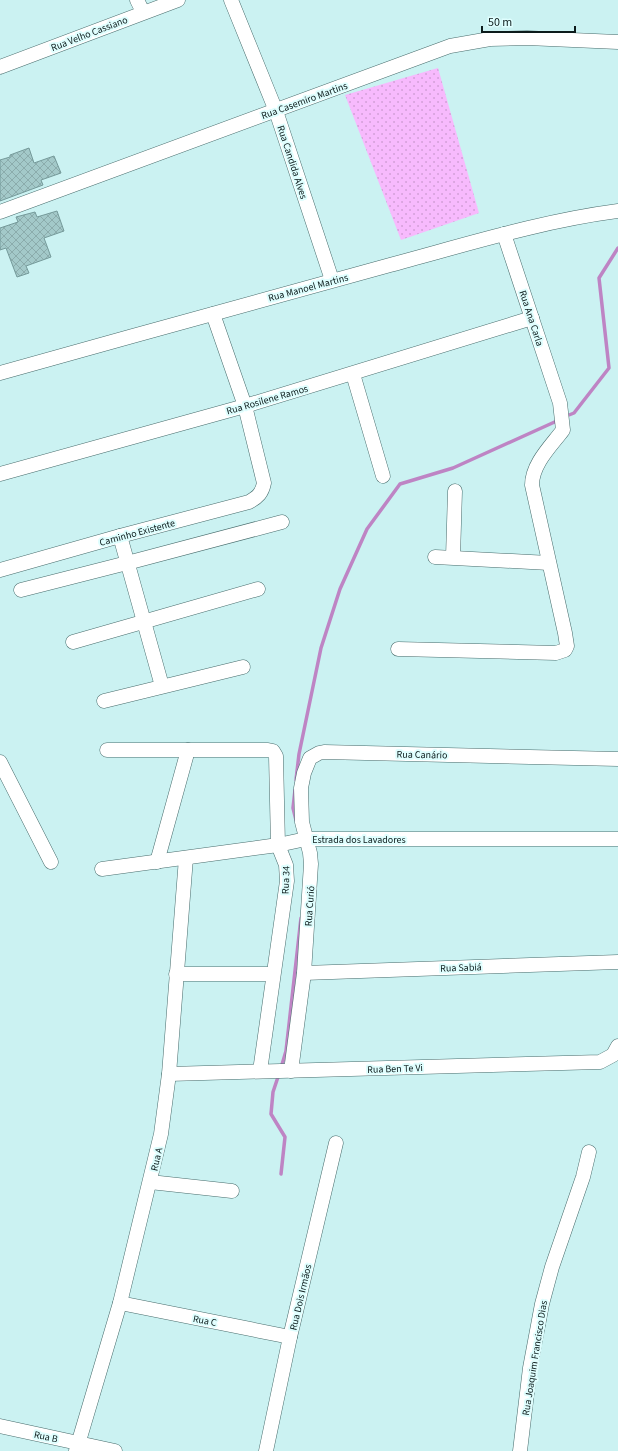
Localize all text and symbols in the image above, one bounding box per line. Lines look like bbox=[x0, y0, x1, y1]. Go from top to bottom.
scale bar bbox=[482, 8, 575, 34]
street label: Rua Velho Cassiano bbox=[49, 13, 130, 55]
text: 50 m bbox=[488, 14, 512, 31]
street label: Rua Casemiro Martins bbox=[259, 79, 349, 123]
street label: Rua Candida Alves bbox=[274, 124, 311, 201]
street label: Rua Manoel Martins bbox=[267, 271, 350, 305]
street label: Rua Ana Carla bbox=[515, 289, 547, 348]
street label: Rua Rosilene Ramos bbox=[225, 382, 310, 418]
street label: Caminho Existente bbox=[98, 516, 177, 550]
street label: Rua Canário bbox=[396, 748, 447, 762]
street label: Estrada dos Lavadores bbox=[312, 833, 406, 847]
street label: Rua 34 bbox=[279, 866, 293, 894]
street label: Rua Curió bbox=[302, 885, 318, 927]
street label: Rua Sabiá bbox=[440, 960, 482, 976]
street label: Rua Ben Te Vi bbox=[367, 1061, 423, 1077]
street label: Rua A bbox=[147, 1146, 167, 1172]
street label: Rua Dois Irmãos bbox=[287, 1263, 315, 1332]
street label: Rua Joaquim Francisco Dias bbox=[519, 1300, 551, 1417]
street label: Rua C bbox=[192, 1312, 218, 1330]
street label: Rua B bbox=[33, 1428, 59, 1446]

